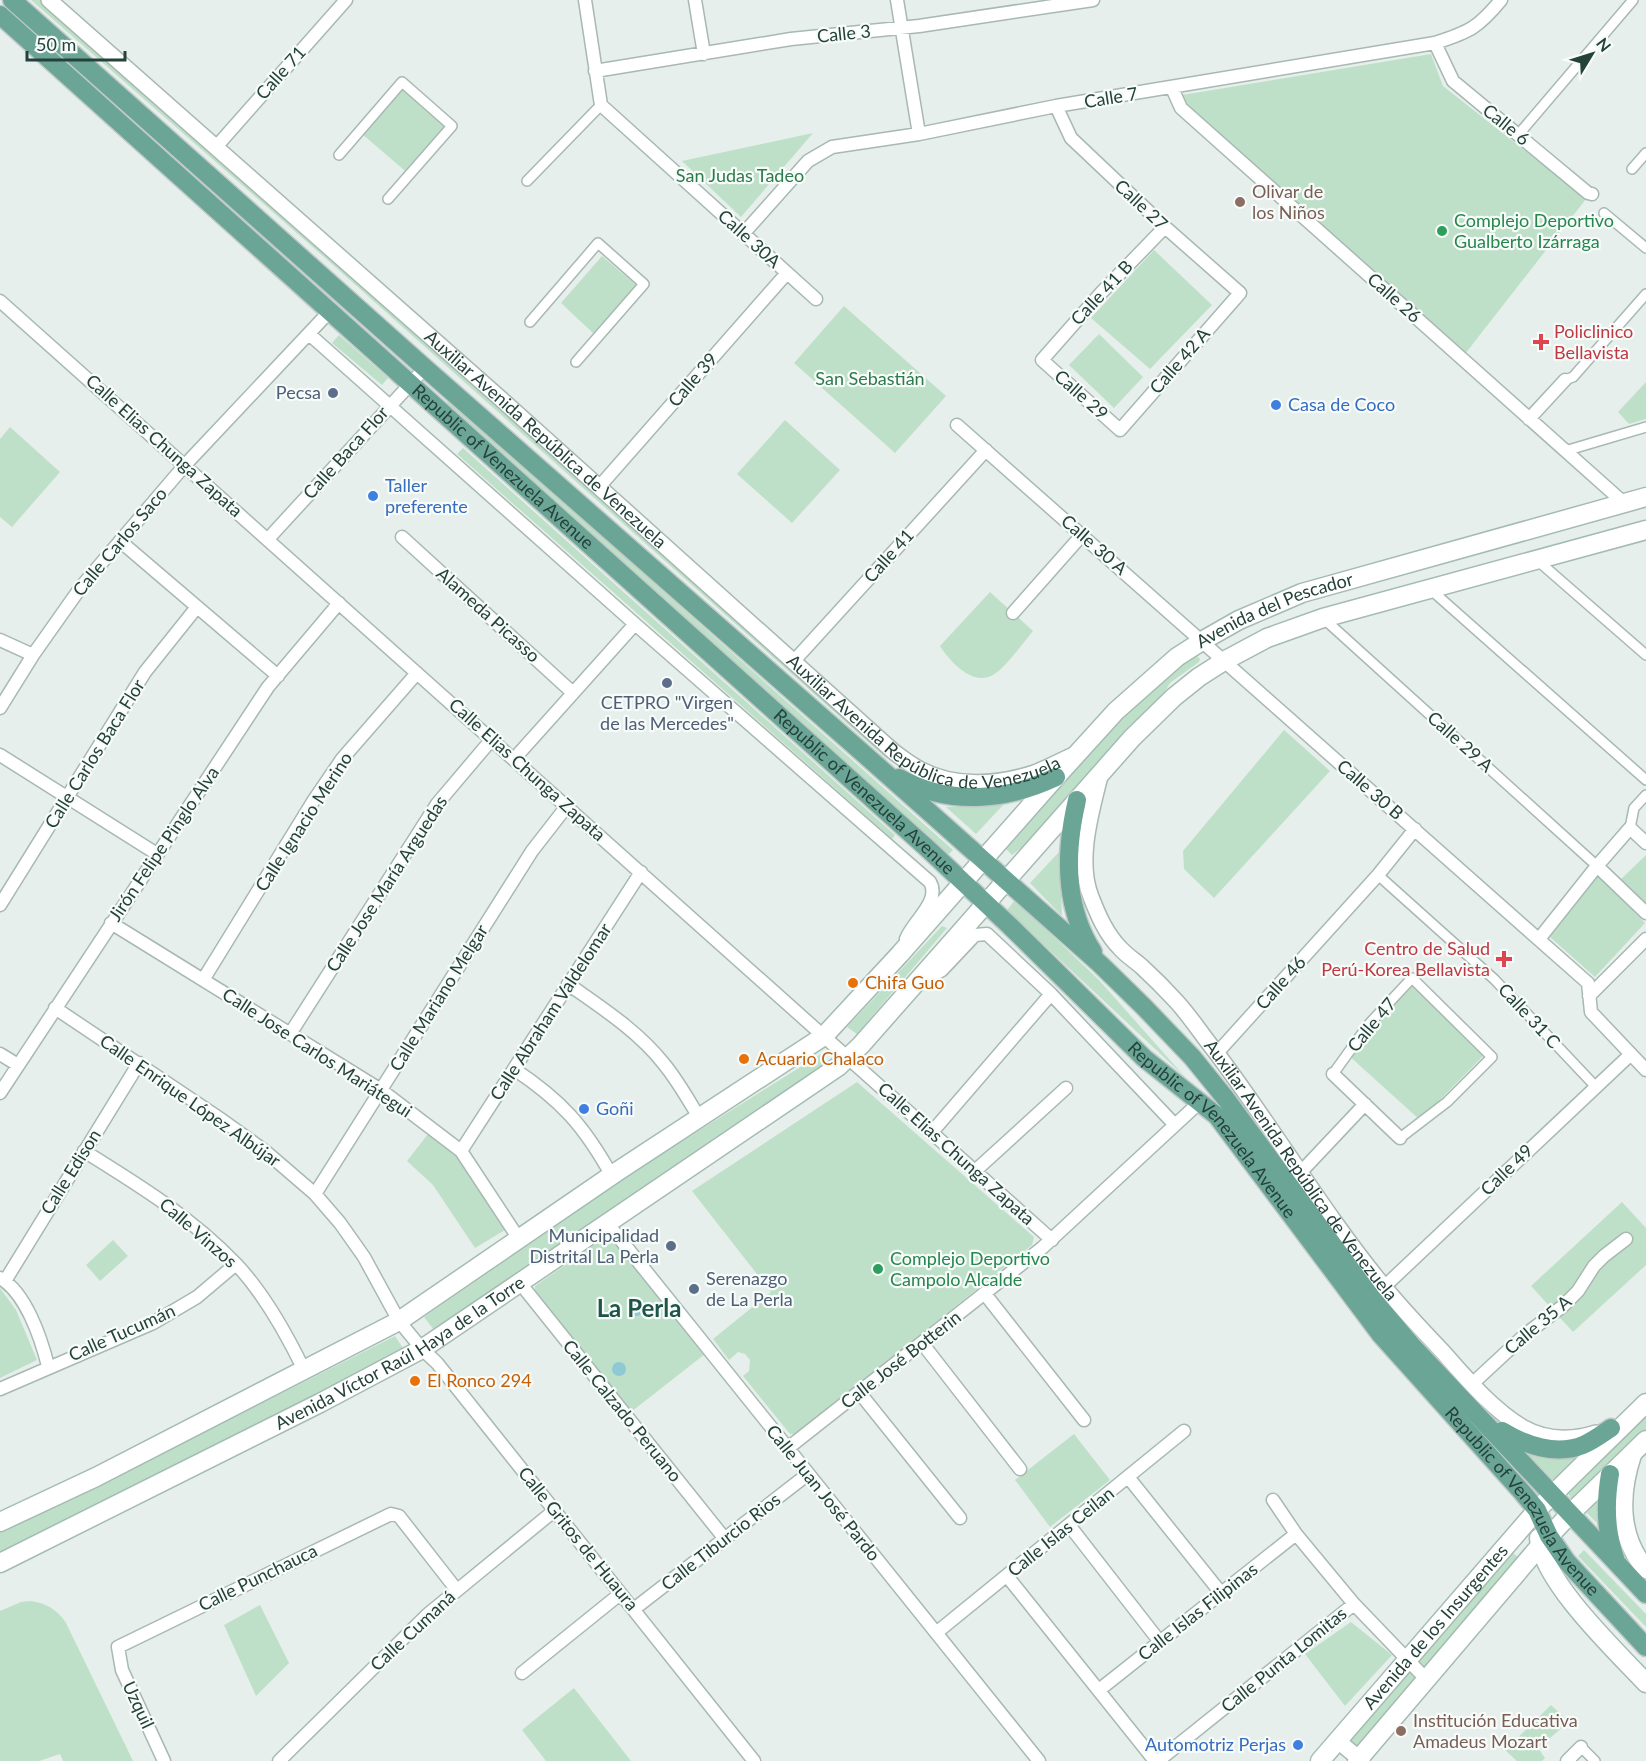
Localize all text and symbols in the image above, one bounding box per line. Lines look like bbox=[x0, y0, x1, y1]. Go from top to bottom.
street label: Calle 3 bbox=[816, 19, 872, 47]
scale bar bbox=[27, 24, 124, 62]
north arrow bbox=[1562, 24, 1622, 84]
text: 50 m bbox=[36, 33, 76, 55]
text: N bbox=[1593, 34, 1615, 55]
street label: Calle 71 bbox=[251, 41, 310, 104]
street label: Calle 7 bbox=[1082, 82, 1139, 112]
street label: Calle 6 bbox=[1479, 99, 1535, 150]
park label: San Judas Tadeo bbox=[676, 164, 804, 186]
street label: Calle 27 bbox=[1111, 174, 1173, 234]
place label: Olivar de los Niños bbox=[1252, 180, 1325, 223]
marker: Olivar de los Niños bbox=[1233, 195, 1247, 209]
street label: Calle 30A bbox=[714, 204, 786, 273]
place label: Complejo Deportivo Gualberto Izárraga bbox=[1454, 209, 1614, 252]
marker: Complejo Deportivo Gualberto Izárraga bbox=[1435, 224, 1449, 238]
street label: Calle 41 B bbox=[1066, 255, 1137, 329]
street label: Calle 26 bbox=[1363, 268, 1426, 327]
place label: Policlinico Bellavista bbox=[1554, 320, 1633, 363]
street label: Calle 42 A bbox=[1144, 322, 1215, 398]
street label: Auxiliar Avenida República de Venezuela bbox=[421, 325, 672, 552]
marker: Policlinico Bellavista bbox=[1532, 333, 1550, 351]
street label: Calle 39 bbox=[663, 348, 722, 411]
street label: Calle 29 bbox=[1050, 365, 1113, 424]
park label: San Sebastián bbox=[815, 367, 925, 389]
street label: Calle Elias Chunga Zapata bbox=[82, 369, 247, 521]
street label: Republic of Venezuela Avenue bbox=[408, 379, 599, 553]
place label: Pecsa bbox=[276, 381, 321, 403]
marker: Pecsa bbox=[326, 386, 340, 400]
place label: Casa de Coco bbox=[1288, 393, 1395, 415]
marker: Casa de Coco bbox=[1269, 398, 1283, 412]
street label: Calle Baca Flor bbox=[298, 401, 393, 503]
place label: Taller preferente bbox=[385, 474, 468, 517]
street label: Calle Carlos Saco bbox=[67, 483, 171, 600]
marker: Taller preferente bbox=[366, 489, 380, 503]
street label: Calle 30 A bbox=[1057, 509, 1133, 580]
street label: Calle 41 bbox=[859, 524, 918, 587]
street label: Alameda Picasso bbox=[432, 562, 545, 666]
street label: Avenida del Pescador bbox=[1192, 567, 1356, 652]
street label: Auxiliar Avenida República de Venezuela bbox=[783, 649, 1064, 793]
street label: Calle Carlos Baca Flor bbox=[39, 675, 149, 832]
marker: CETPRO "Virgen de las Mercedes" bbox=[660, 676, 674, 690]
place label: CETPRO "Virgen de las Mercedes" bbox=[600, 691, 734, 734]
street label: Calle Elias Chunga Zapata bbox=[445, 693, 610, 845]
street label: Republic of Venezuela Avenue bbox=[770, 704, 960, 879]
street label: Calle 29 A bbox=[1423, 706, 1499, 777]
street label: Calle Ignacio Merino bbox=[250, 748, 356, 895]
street label: Calle 30 B bbox=[1333, 754, 1408, 824]
street label: Jirón Felipe Pinglo Alva bbox=[103, 762, 223, 925]
street label: Calle Jose María Arguedas bbox=[321, 791, 452, 976]
street label: Calle Abraham Valdelomar bbox=[485, 918, 616, 1104]
street label: Calle Mariano Melgar bbox=[384, 920, 492, 1075]
place label: Centro de Salud Perú-Korea Bellavista bbox=[1321, 937, 1490, 980]
marker: Centro de Salud Perú-Korea Bellavista bbox=[1495, 950, 1513, 968]
street label: Calle 46 bbox=[1251, 951, 1310, 1014]
place label: Chifa Guo bbox=[865, 971, 944, 993]
marker: Chifa Guo bbox=[846, 976, 860, 990]
street label: Calle 31 C bbox=[1494, 978, 1565, 1052]
street label: Calle Jose Carlos Mariátegui bbox=[219, 983, 416, 1122]
street label: Calle 47 bbox=[1342, 993, 1400, 1056]
street label: Calle Enrique López Albújar bbox=[96, 1029, 286, 1171]
street label: Auxiliar Avenida República de Venezuela bbox=[1200, 1035, 1403, 1305]
street label: Republic of Venezuela Avenue bbox=[1124, 1036, 1301, 1222]
place label: Acuario Chalaco bbox=[756, 1047, 884, 1069]
marker: Acuario Chalaco bbox=[737, 1052, 751, 1066]
street label: Calle Elias Chunga Zapata bbox=[874, 1077, 1039, 1229]
place label: Goñi bbox=[596, 1097, 634, 1119]
marker: Goñi bbox=[577, 1102, 591, 1116]
street label: Calle Edison bbox=[35, 1125, 105, 1218]
street label: Calle 49 bbox=[1475, 1139, 1537, 1200]
street label: Calle Vinzos bbox=[155, 1193, 242, 1272]
place label: Municipalidad Distrital La Perla bbox=[529, 1224, 659, 1267]
marker: Municipalidad Distrital La Perla bbox=[664, 1239, 678, 1253]
place label: Complejo Deportivo Campolo Alcalde bbox=[890, 1247, 1050, 1290]
marker: Complejo Deportivo Campolo Alcalde bbox=[871, 1262, 885, 1276]
place label: Serenazgo de La Perla bbox=[706, 1267, 793, 1310]
street label: Avenida Víctor Raúl Haya de la Torre bbox=[271, 1271, 528, 1434]
marker: Serenazgo de La Perla bbox=[687, 1282, 701, 1296]
street label: Calle 35 A bbox=[1499, 1289, 1576, 1359]
district label: La Perla bbox=[597, 1293, 681, 1322]
street label: Calle Tucumán bbox=[65, 1299, 178, 1365]
street label: Calle José Botterin bbox=[836, 1305, 965, 1413]
street label: Calle Calzado Peruano bbox=[559, 1335, 687, 1486]
place label: El Ronco 294 bbox=[427, 1369, 532, 1391]
marker: El Ronco 294 bbox=[408, 1374, 422, 1388]
street label: Republic of Venezuela Avenue bbox=[1441, 1402, 1605, 1600]
street label: Calle Juan José Pardo bbox=[762, 1420, 885, 1565]
street label: Calle Gritos de Huaura bbox=[514, 1462, 644, 1615]
street label: Calle Islas Ceilan bbox=[1003, 1482, 1118, 1581]
street label: Calle Tiburcio Rios bbox=[656, 1488, 785, 1595]
street label: Calle Punchauca bbox=[195, 1539, 321, 1615]
street label: Avenida de los Insurgentes bbox=[1358, 1539, 1512, 1713]
street label: Calle Islas Filipinas bbox=[1133, 1557, 1262, 1665]
street label: Calle Cumaná bbox=[365, 1585, 459, 1675]
street label: Calle Punta Lomitas bbox=[1216, 1602, 1351, 1717]
street label: Uzquil bbox=[118, 1677, 159, 1732]
place label: Institución Educativa Amadeus Mozart bbox=[1413, 1709, 1578, 1752]
marker: Institución Educativa Amadeus Mozart bbox=[1394, 1724, 1408, 1738]
place label: Automotriz Perjas bbox=[1145, 1733, 1286, 1755]
marker: Automotriz Perjas bbox=[1291, 1738, 1305, 1752]

